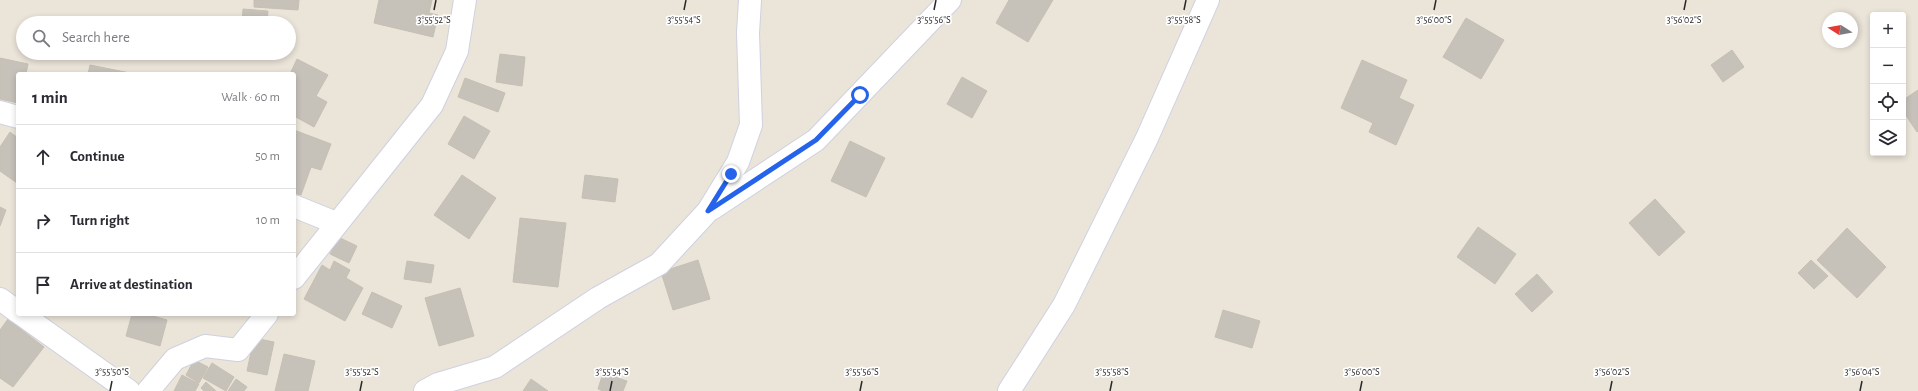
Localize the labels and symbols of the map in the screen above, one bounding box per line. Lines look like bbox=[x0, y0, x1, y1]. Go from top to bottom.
north arrow bbox=[1822, 12, 1858, 48]
text: 3°55'52"S bbox=[417, 15, 451, 25]
text: 3°55'54"S bbox=[667, 15, 701, 25]
text: 3°55'56"S bbox=[917, 15, 951, 25]
text: 3°55'58"S bbox=[1167, 15, 1201, 25]
text: 3°56'00"S bbox=[1416, 15, 1452, 25]
text: 3°56'02"S bbox=[1667, 15, 1702, 25]
route start bbox=[851, 86, 869, 104]
route end bbox=[722, 165, 740, 183]
text: 3°55'50"S bbox=[95, 367, 129, 377]
text: 3°55'52"S bbox=[345, 367, 379, 377]
text: 3°55'54"S bbox=[595, 367, 629, 377]
text: 3°55'56"S bbox=[845, 367, 879, 377]
text: 3°55'58"S bbox=[1095, 367, 1129, 377]
text: 3°56'00"S bbox=[1344, 367, 1380, 377]
text: 3°56'02"S bbox=[1595, 367, 1630, 377]
text: 3°56'04"S bbox=[1844, 367, 1880, 377]

